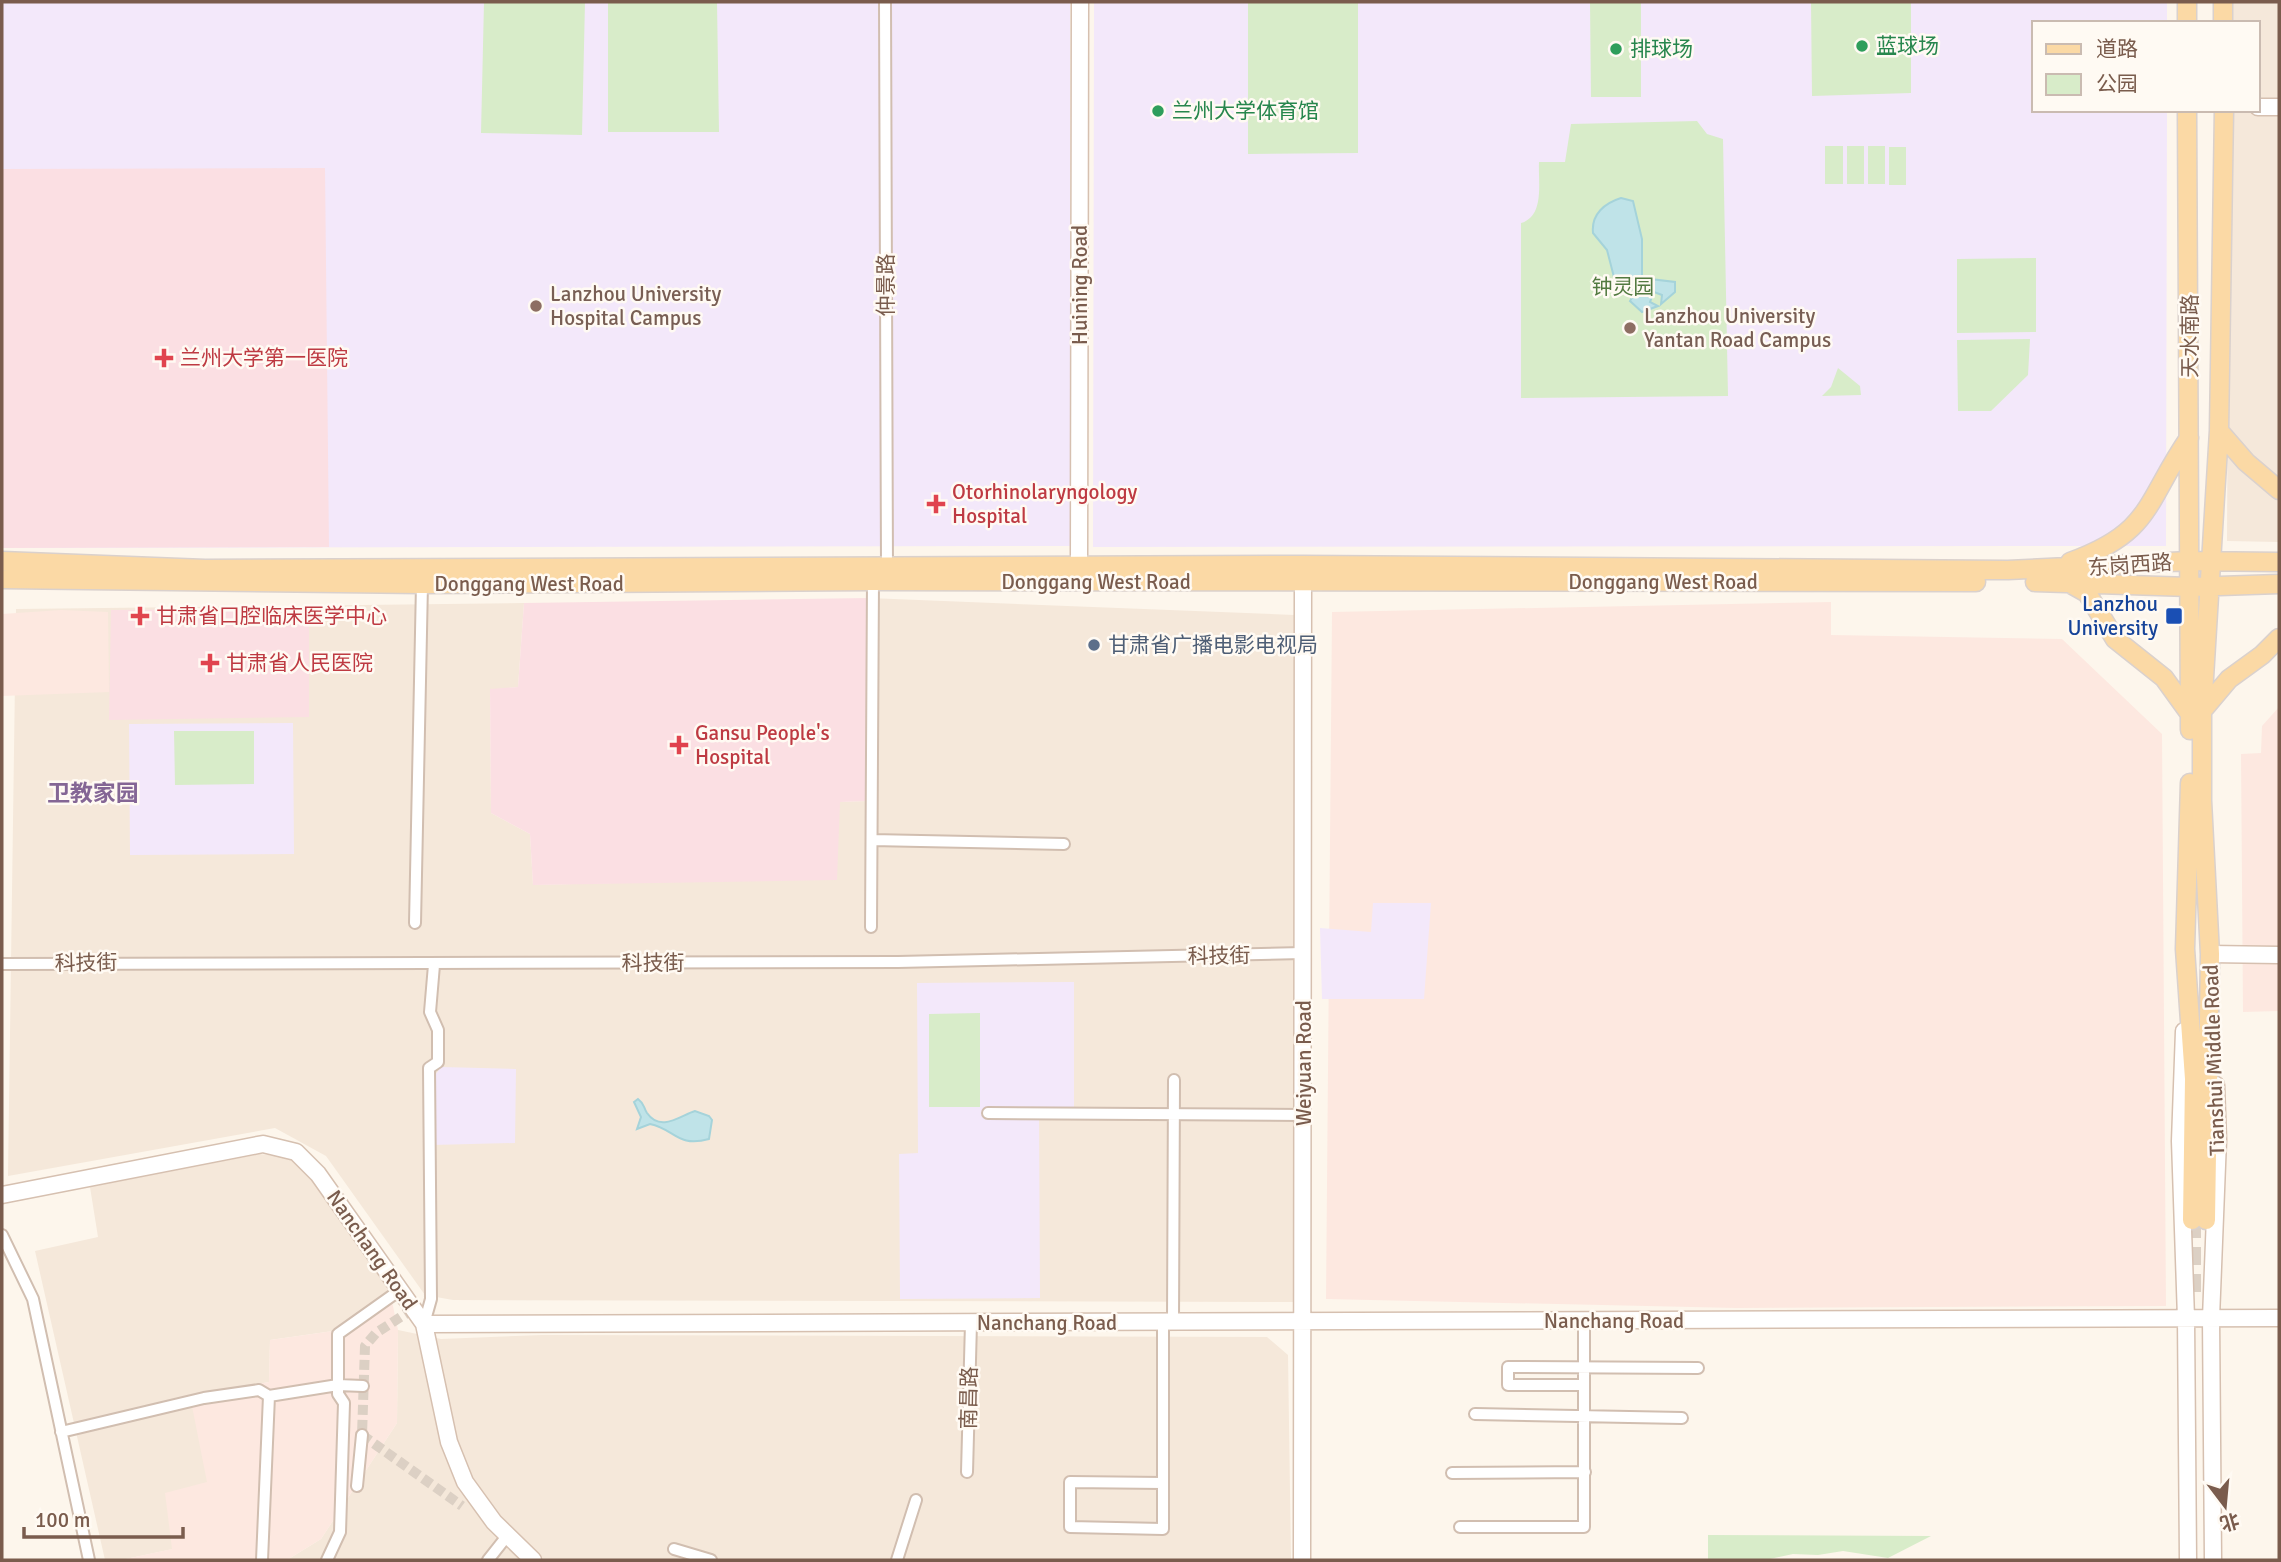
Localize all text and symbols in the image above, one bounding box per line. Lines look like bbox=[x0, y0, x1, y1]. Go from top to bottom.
legend bbox=[2032, 21, 2260, 112]
place label: 蓝球场 bbox=[1876, 33, 1939, 59]
place label: 排球场 bbox=[1630, 36, 1693, 62]
text: 道路 bbox=[2096, 36, 2138, 62]
marker: 蓝球场 bbox=[1854, 38, 1870, 54]
marker: 排球场 bbox=[1608, 41, 1624, 57]
text: 公园 bbox=[2096, 71, 2138, 97]
place label: 兰州大学体育馆 bbox=[1172, 98, 1319, 124]
marker: 兰州大学体育馆 bbox=[1150, 103, 1166, 119]
street label: Huining Road bbox=[1067, 225, 1093, 345]
street label: 仲景路 bbox=[873, 254, 899, 317]
park label: 钟灵园 bbox=[1592, 274, 1655, 300]
place label: Lanzhou University Hospital Campus bbox=[550, 281, 721, 331]
street label: 天水南路 bbox=[2177, 294, 2203, 378]
marker: Lanzhou University Hospital Campus bbox=[528, 298, 544, 314]
place label: Lanzhou University Yantan Road Campus bbox=[1644, 303, 1831, 353]
marker: Lanzhou University Yantan Road Campus bbox=[1622, 320, 1638, 336]
place label: 兰州大学第一医院 bbox=[180, 345, 348, 371]
marker: 兰州大学第一医院 bbox=[154, 348, 174, 368]
place label: Otorhinolaryngology Hospital bbox=[952, 479, 1137, 529]
marker: Otorhinolaryngology Hospital bbox=[926, 494, 946, 514]
street label: 东岗西路 bbox=[2087, 549, 2173, 581]
street label: Donggang West Road bbox=[1001, 569, 1191, 595]
street label: Donggang West Road bbox=[1568, 569, 1758, 595]
street label: Donggang West Road bbox=[434, 571, 624, 597]
place label: Lanzhou University bbox=[2067, 591, 2158, 641]
place label: 甘肃省口腔临床医学中心 bbox=[156, 603, 387, 629]
marker: 甘肃省口腔临床医学中心 bbox=[130, 606, 150, 626]
marker: Lanzhou University bbox=[2164, 606, 2184, 626]
place label: 甘肃省广播电影电视局 bbox=[1108, 632, 1318, 658]
marker: 甘肃省广播电影电视局 bbox=[1086, 637, 1102, 653]
place label: 甘肃省人民医院 bbox=[226, 650, 373, 676]
marker: 甘肃省人民医院 bbox=[200, 653, 220, 673]
place label: Gansu People's Hospital bbox=[695, 720, 830, 770]
marker: Gansu People's Hospital bbox=[669, 735, 689, 755]
district label: 卫教家园 bbox=[47, 779, 139, 808]
street label: 科技街 bbox=[1187, 942, 1251, 970]
street label: 科技街 bbox=[54, 949, 118, 977]
street label: 科技街 bbox=[622, 950, 685, 976]
street label: Tianshui Middle Road bbox=[2198, 964, 2230, 1156]
street label: Weiyuan Road bbox=[1291, 1000, 1317, 1126]
street label: Nanchang Road bbox=[321, 1185, 423, 1315]
street label: Nanchang Road bbox=[1544, 1308, 1684, 1334]
street label: Nanchang Road bbox=[977, 1310, 1117, 1336]
street label: 南昌路 bbox=[955, 1366, 983, 1430]
north arrow bbox=[2190, 1471, 2260, 1541]
scale bar bbox=[24, 1496, 184, 1540]
text: 100 m bbox=[35, 1507, 90, 1533]
text: 北 bbox=[2217, 1507, 2242, 1536]

